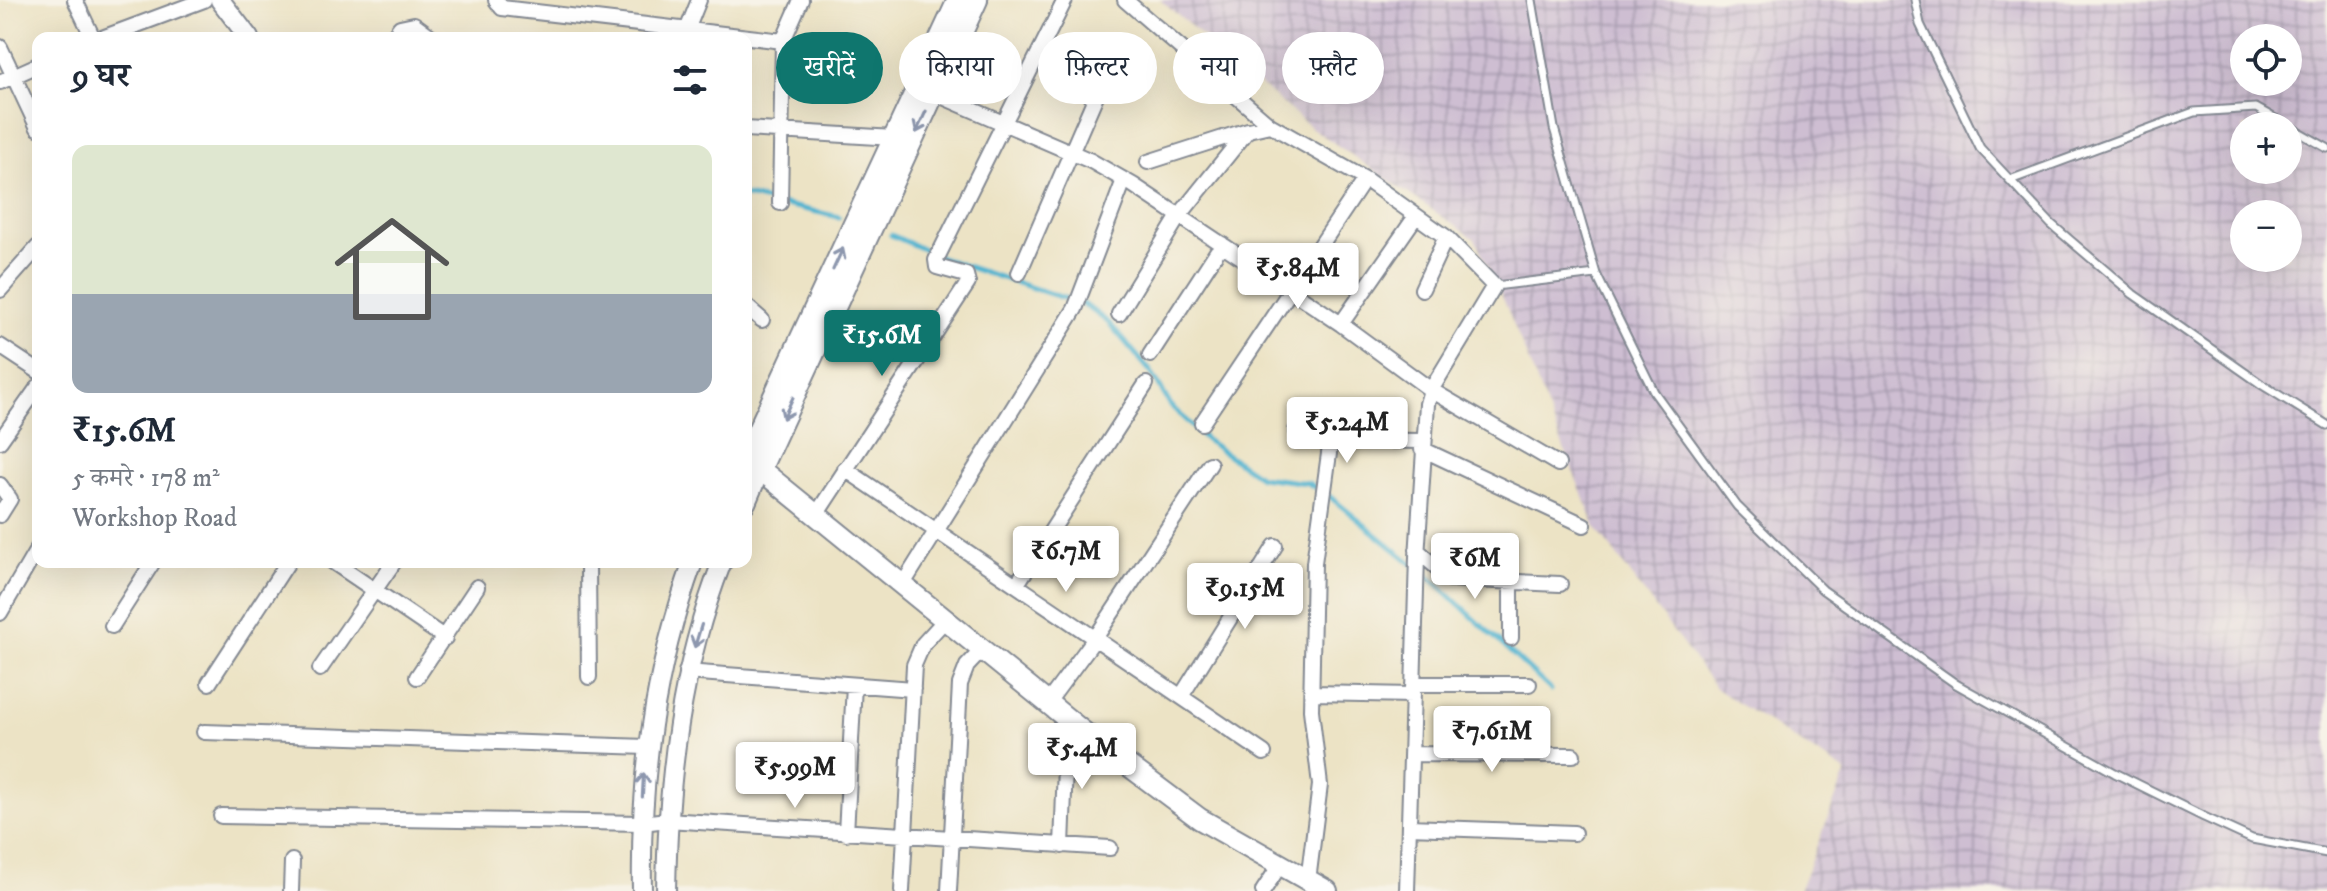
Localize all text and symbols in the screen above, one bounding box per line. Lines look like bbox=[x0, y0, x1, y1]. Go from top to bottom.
map controls bbox=[2230, 24, 2302, 272]
button: locate bbox=[2230, 24, 2302, 96]
chip: खरीदें bbox=[776, 32, 883, 104]
chip: किराया bbox=[899, 32, 1022, 104]
chip: फ़िल्टर bbox=[1038, 32, 1157, 104]
chip: नया bbox=[1173, 32, 1266, 104]
chip: फ़्लैट bbox=[1282, 32, 1384, 104]
text: 9 घर bbox=[72, 55, 130, 97]
icon: filters bbox=[668, 58, 712, 102]
one-way arrow bbox=[913, 109, 928, 133]
button: + bbox=[2230, 112, 2302, 184]
icon: home bbox=[320, 197, 464, 341]
button: − bbox=[2230, 200, 2302, 272]
pin: ₹5.84M bbox=[1233, 243, 1363, 311]
one-way arrow bbox=[831, 247, 846, 271]
text: ₹5.84M bbox=[1256, 252, 1340, 285]
pin: ₹15.6M bbox=[817, 310, 947, 378]
text: ₹15.6M bbox=[842, 319, 922, 352]
one-way arrow bbox=[779, 395, 794, 420]
pin: ₹5.24M bbox=[1282, 397, 1412, 465]
text: ₹5.24M bbox=[1305, 406, 1389, 439]
text: ₹15.6M bbox=[72, 410, 176, 452]
text: 5 कमरे · 178 m² bbox=[72, 462, 220, 495]
text: Workshop Road bbox=[72, 502, 237, 535]
pin: ₹6.7M bbox=[1010, 526, 1122, 594]
pin: ₹6M bbox=[1436, 533, 1514, 601]
text: ₹6.7M bbox=[1031, 535, 1101, 568]
text: ₹6M bbox=[1449, 542, 1501, 575]
pin: ₹9.15M bbox=[1180, 563, 1310, 631]
text: ₹9.15M bbox=[1205, 572, 1285, 605]
one-way arrow bbox=[689, 623, 704, 648]
pin: ₹7.61M bbox=[1427, 706, 1557, 774]
text: ₹7.61M bbox=[1451, 715, 1533, 748]
pin: ₹5.4M bbox=[1026, 723, 1138, 791]
text: ₹5.4M bbox=[1046, 732, 1118, 765]
pin: ₹5.99M bbox=[730, 742, 860, 810]
text: ₹5.99M bbox=[754, 751, 836, 784]
one-way arrow bbox=[636, 772, 651, 799]

